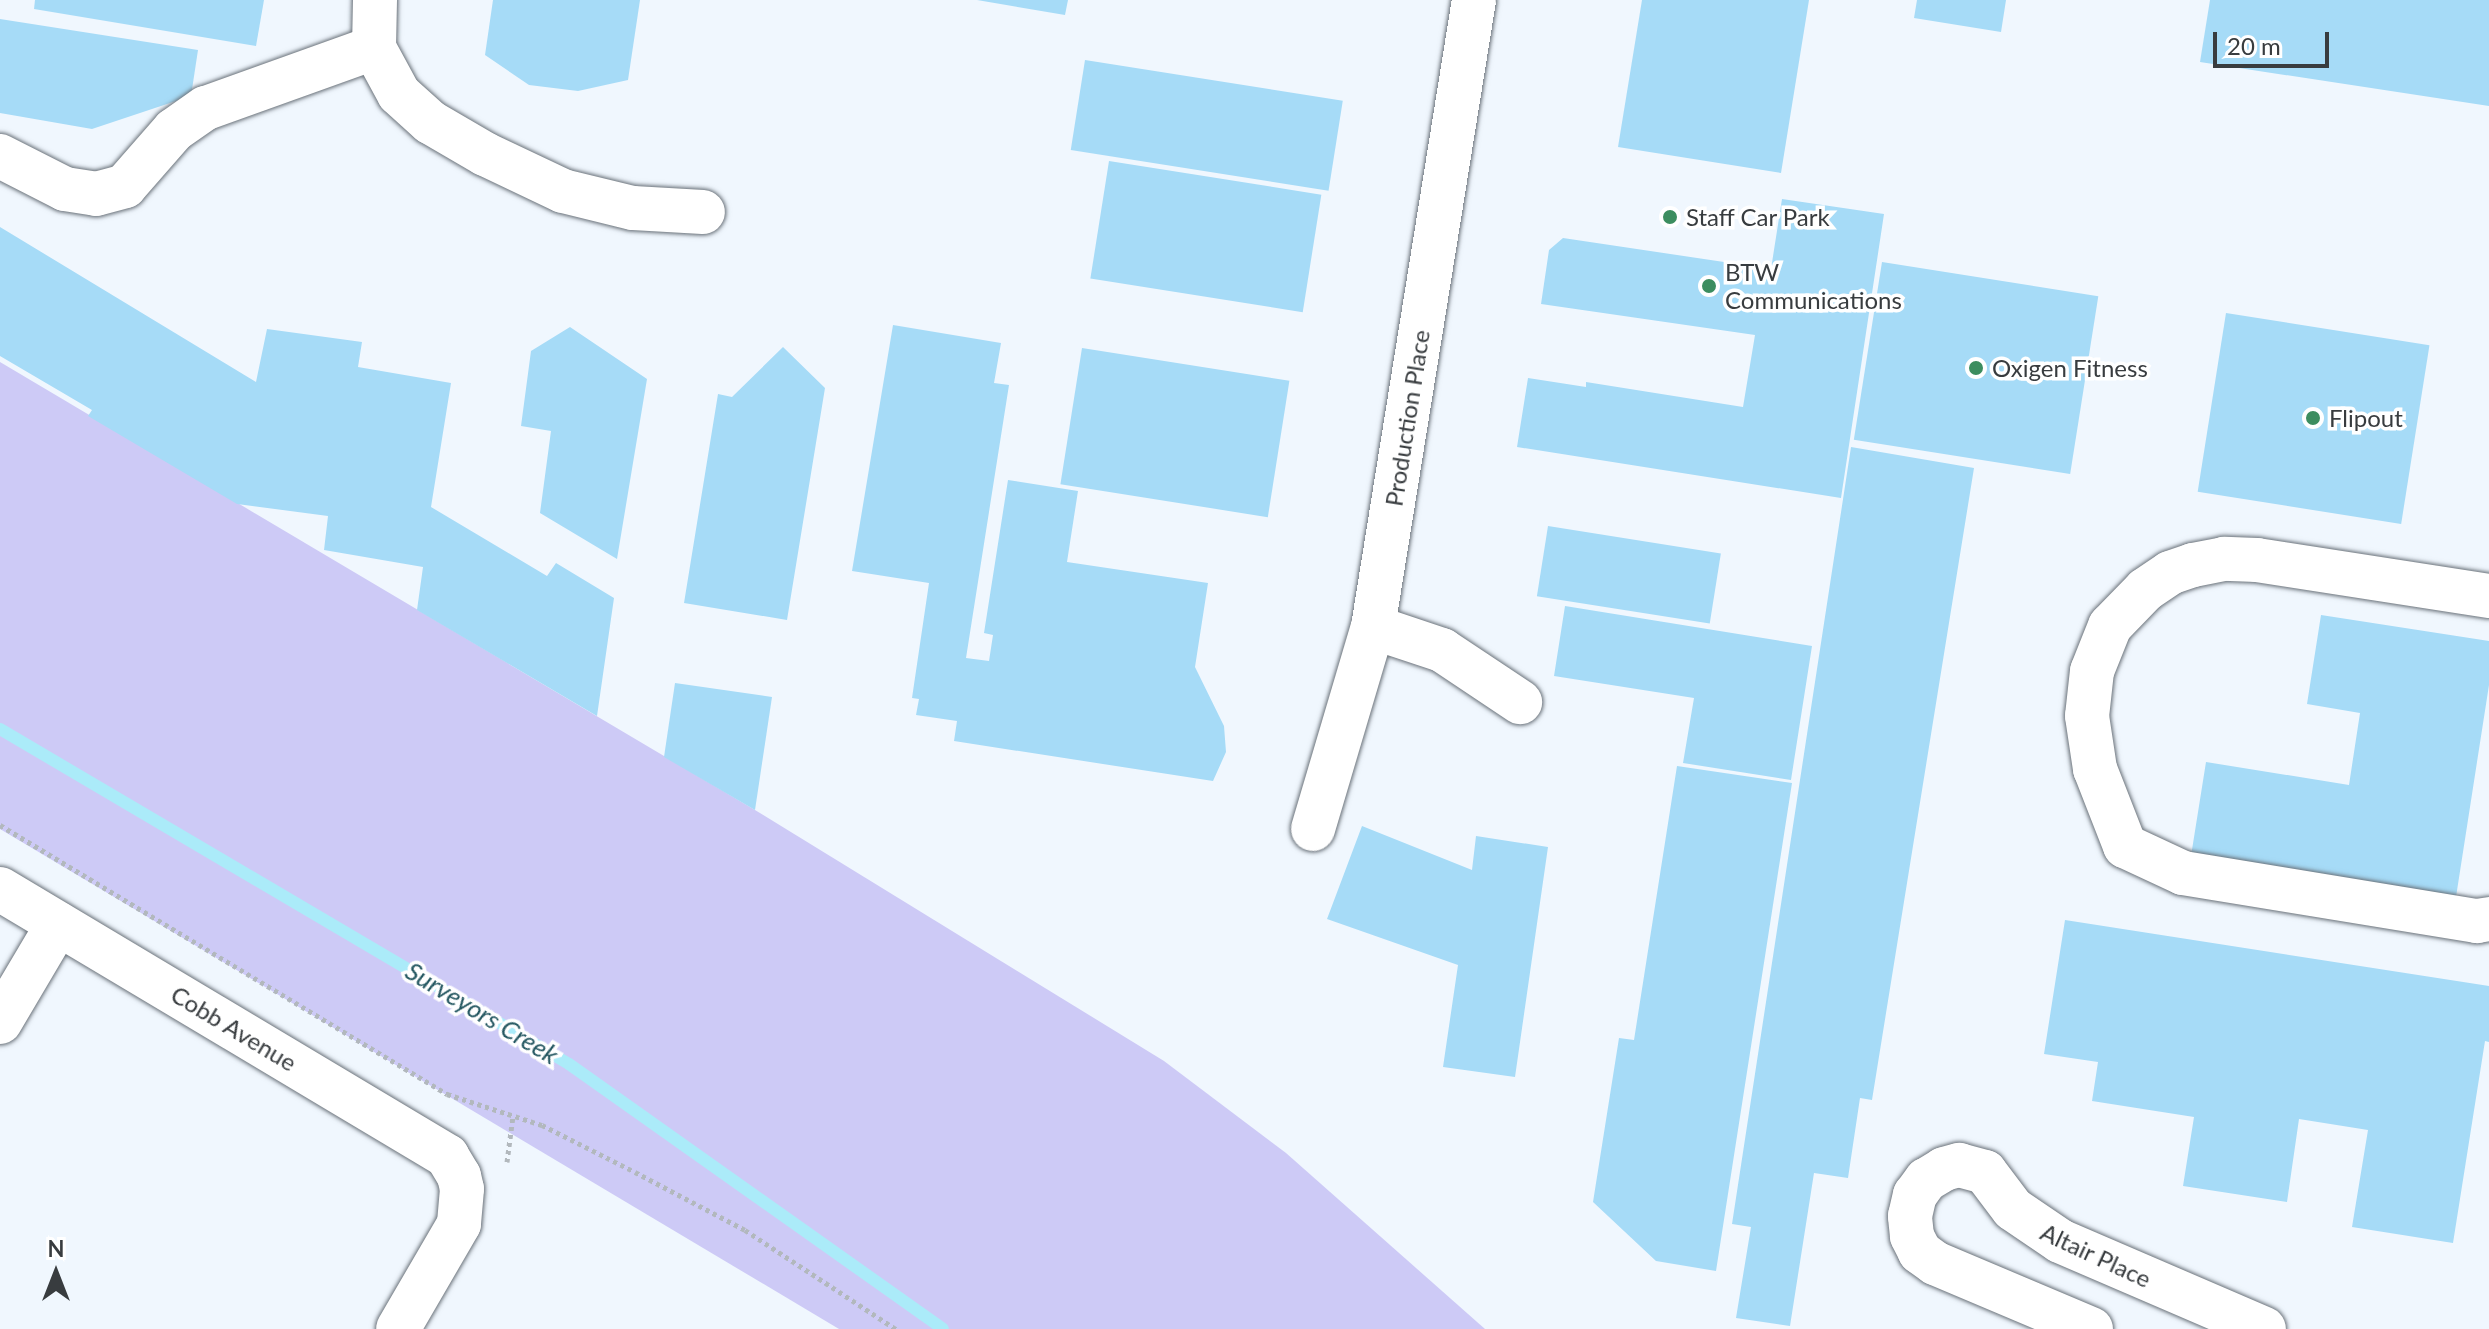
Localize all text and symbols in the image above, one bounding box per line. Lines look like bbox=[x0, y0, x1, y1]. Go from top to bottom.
scale bar bbox=[2217, 16, 2333, 66]
text: 20 m bbox=[2227, 31, 2281, 60]
place label: Staff Car Park bbox=[1686, 203, 1831, 231]
marker: Staff Car Park bbox=[1661, 208, 1679, 226]
place label: BTW Communications bbox=[1725, 258, 1902, 314]
marker: BTW Communications bbox=[1700, 277, 1718, 295]
street label: Production Place bbox=[1379, 328, 1435, 508]
place label: Oxigen Fitness bbox=[1992, 354, 2148, 382]
marker: Oxigen Fitness bbox=[1967, 359, 1985, 377]
place label: Flipout bbox=[2329, 404, 2403, 432]
marker: Flipout bbox=[2304, 409, 2322, 427]
water label: Surveyors Creek bbox=[400, 955, 564, 1071]
street label: Cobb Avenue bbox=[166, 979, 302, 1077]
street label: Altair Place bbox=[2036, 1217, 2156, 1293]
north arrow bbox=[16, 1233, 96, 1313]
text: N bbox=[48, 1235, 64, 1262]

